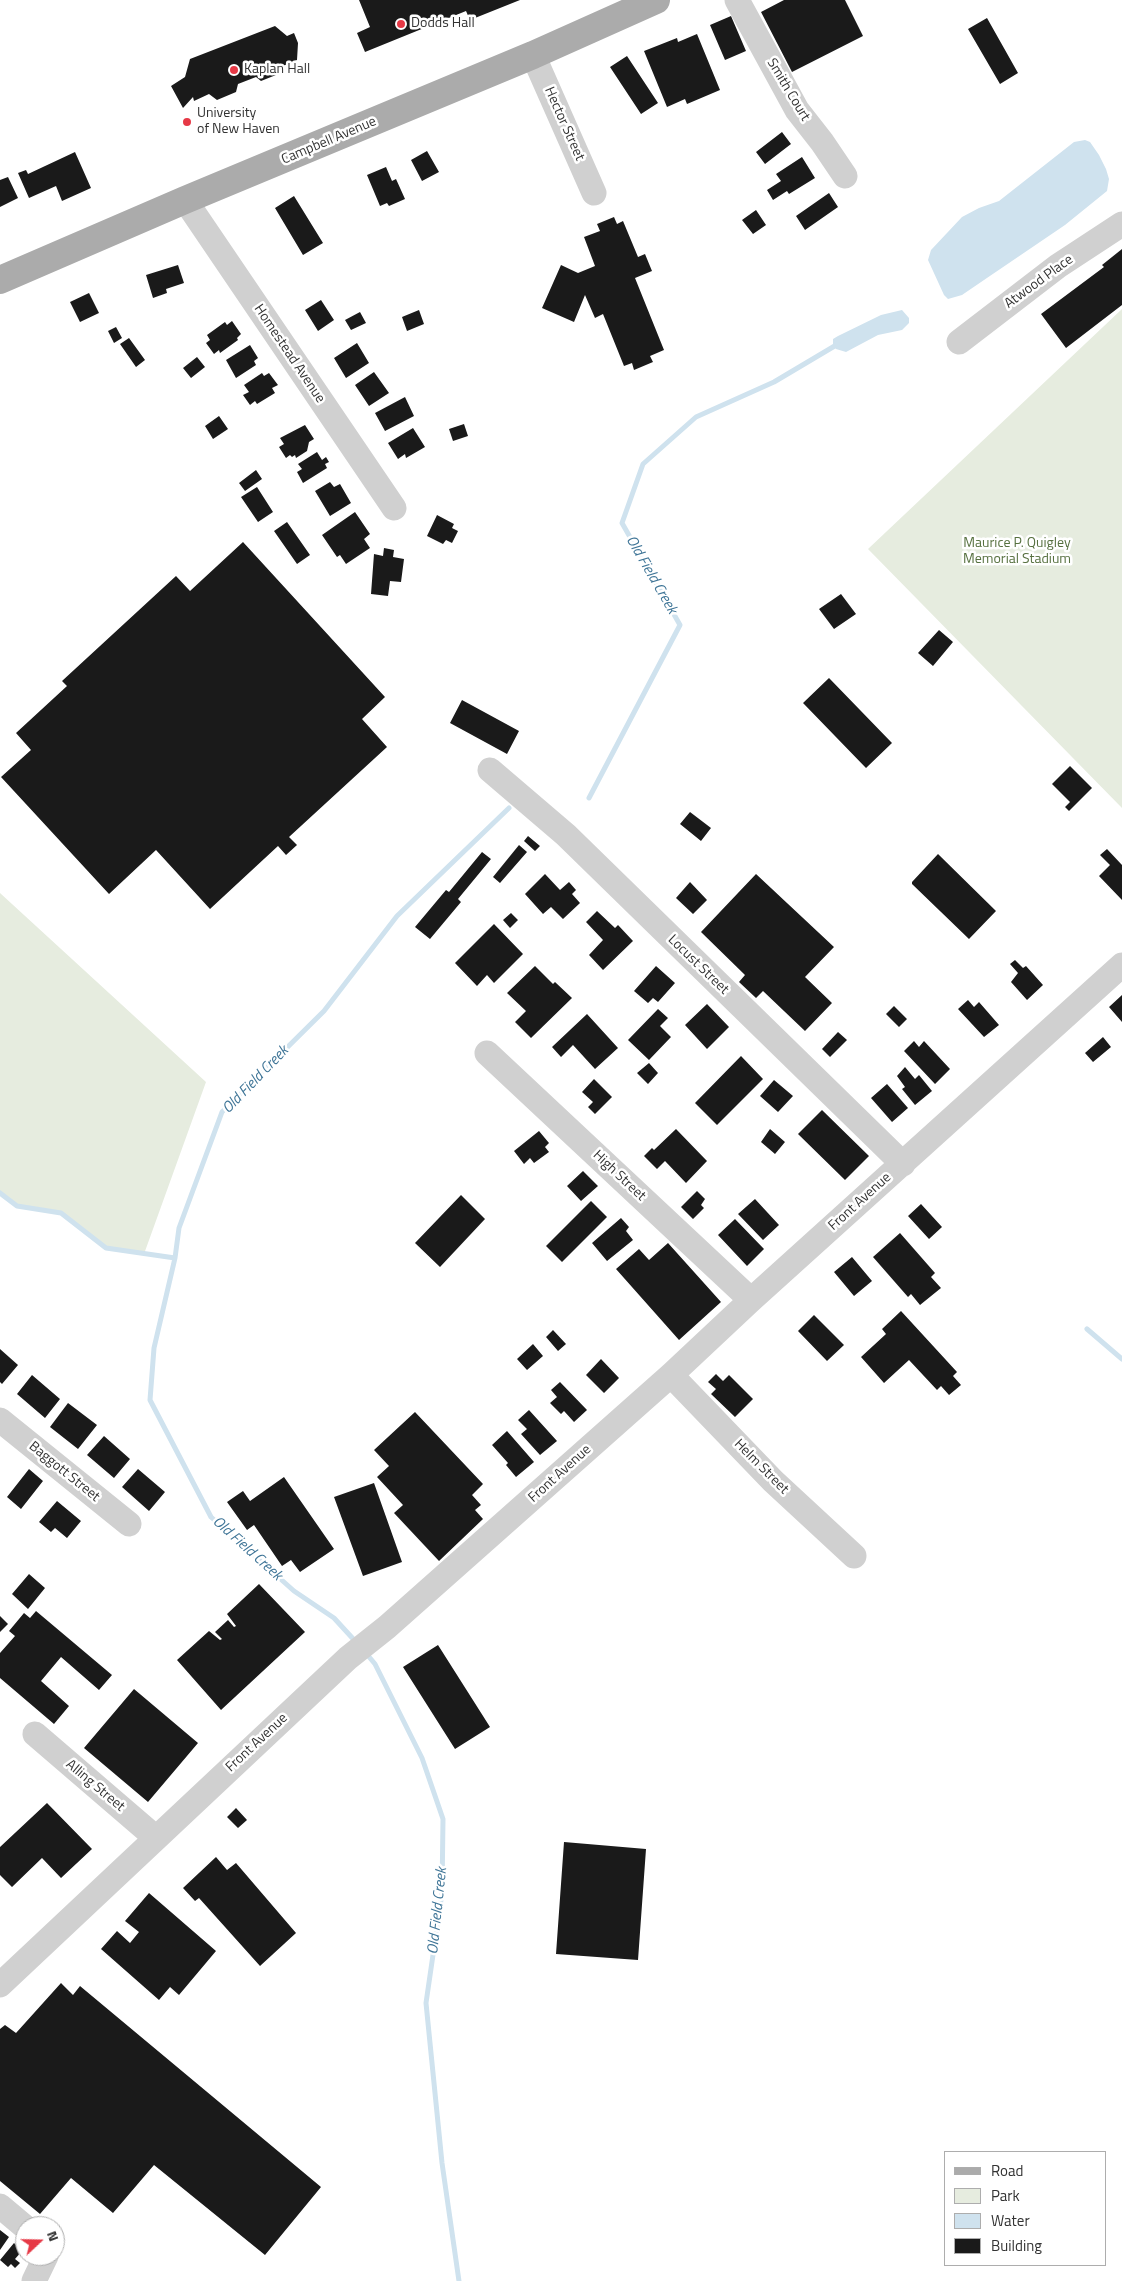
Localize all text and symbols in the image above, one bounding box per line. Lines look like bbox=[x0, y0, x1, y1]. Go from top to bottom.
place label: Dodds Hall bbox=[411, 16, 475, 32]
marker: Dodds Hall bbox=[395, 18, 407, 30]
street label: Smith Court bbox=[763, 56, 813, 124]
place label: Kaplan Hall bbox=[244, 62, 310, 78]
marker: Kaplan Hall bbox=[228, 64, 240, 76]
street label: Hector Street bbox=[540, 85, 588, 163]
place label: University of New Haven bbox=[197, 106, 280, 138]
street label: Campbell Avenue bbox=[279, 113, 379, 169]
marker: University of New Haven bbox=[181, 116, 193, 128]
street label: Atwood Place bbox=[1001, 252, 1077, 312]
street label: Homestead Avenue bbox=[250, 301, 328, 407]
water label: Old Field Creek bbox=[621, 533, 681, 617]
park label: Maurice P. Quigley Memorial Stadium bbox=[963, 536, 1071, 568]
street label: Locust Street bbox=[664, 932, 732, 998]
water label: Old Field Creek bbox=[219, 1042, 293, 1118]
street label: High Street bbox=[589, 1147, 649, 1205]
street label: Front Avenue bbox=[825, 1170, 895, 1234]
street label: Helm Street bbox=[730, 1436, 792, 1498]
street label: Baggott Street bbox=[25, 1438, 103, 1506]
street label: Front Avenue bbox=[525, 1442, 595, 1506]
water label: Old Field Creek bbox=[209, 1513, 285, 1585]
street label: Front Avenue bbox=[223, 1710, 291, 1776]
street label: Alling Street bbox=[62, 1757, 128, 1815]
water label: Old Field Creek bbox=[424, 1867, 452, 1955]
legend bbox=[944, 2151, 1107, 2266]
text: Road bbox=[991, 2159, 1023, 2182]
text: Park bbox=[991, 2184, 1020, 2207]
text: Water bbox=[991, 2209, 1030, 2232]
north arrow bbox=[15, 2216, 65, 2266]
text: N bbox=[42, 2228, 65, 2244]
text: Building bbox=[991, 2234, 1042, 2257]

